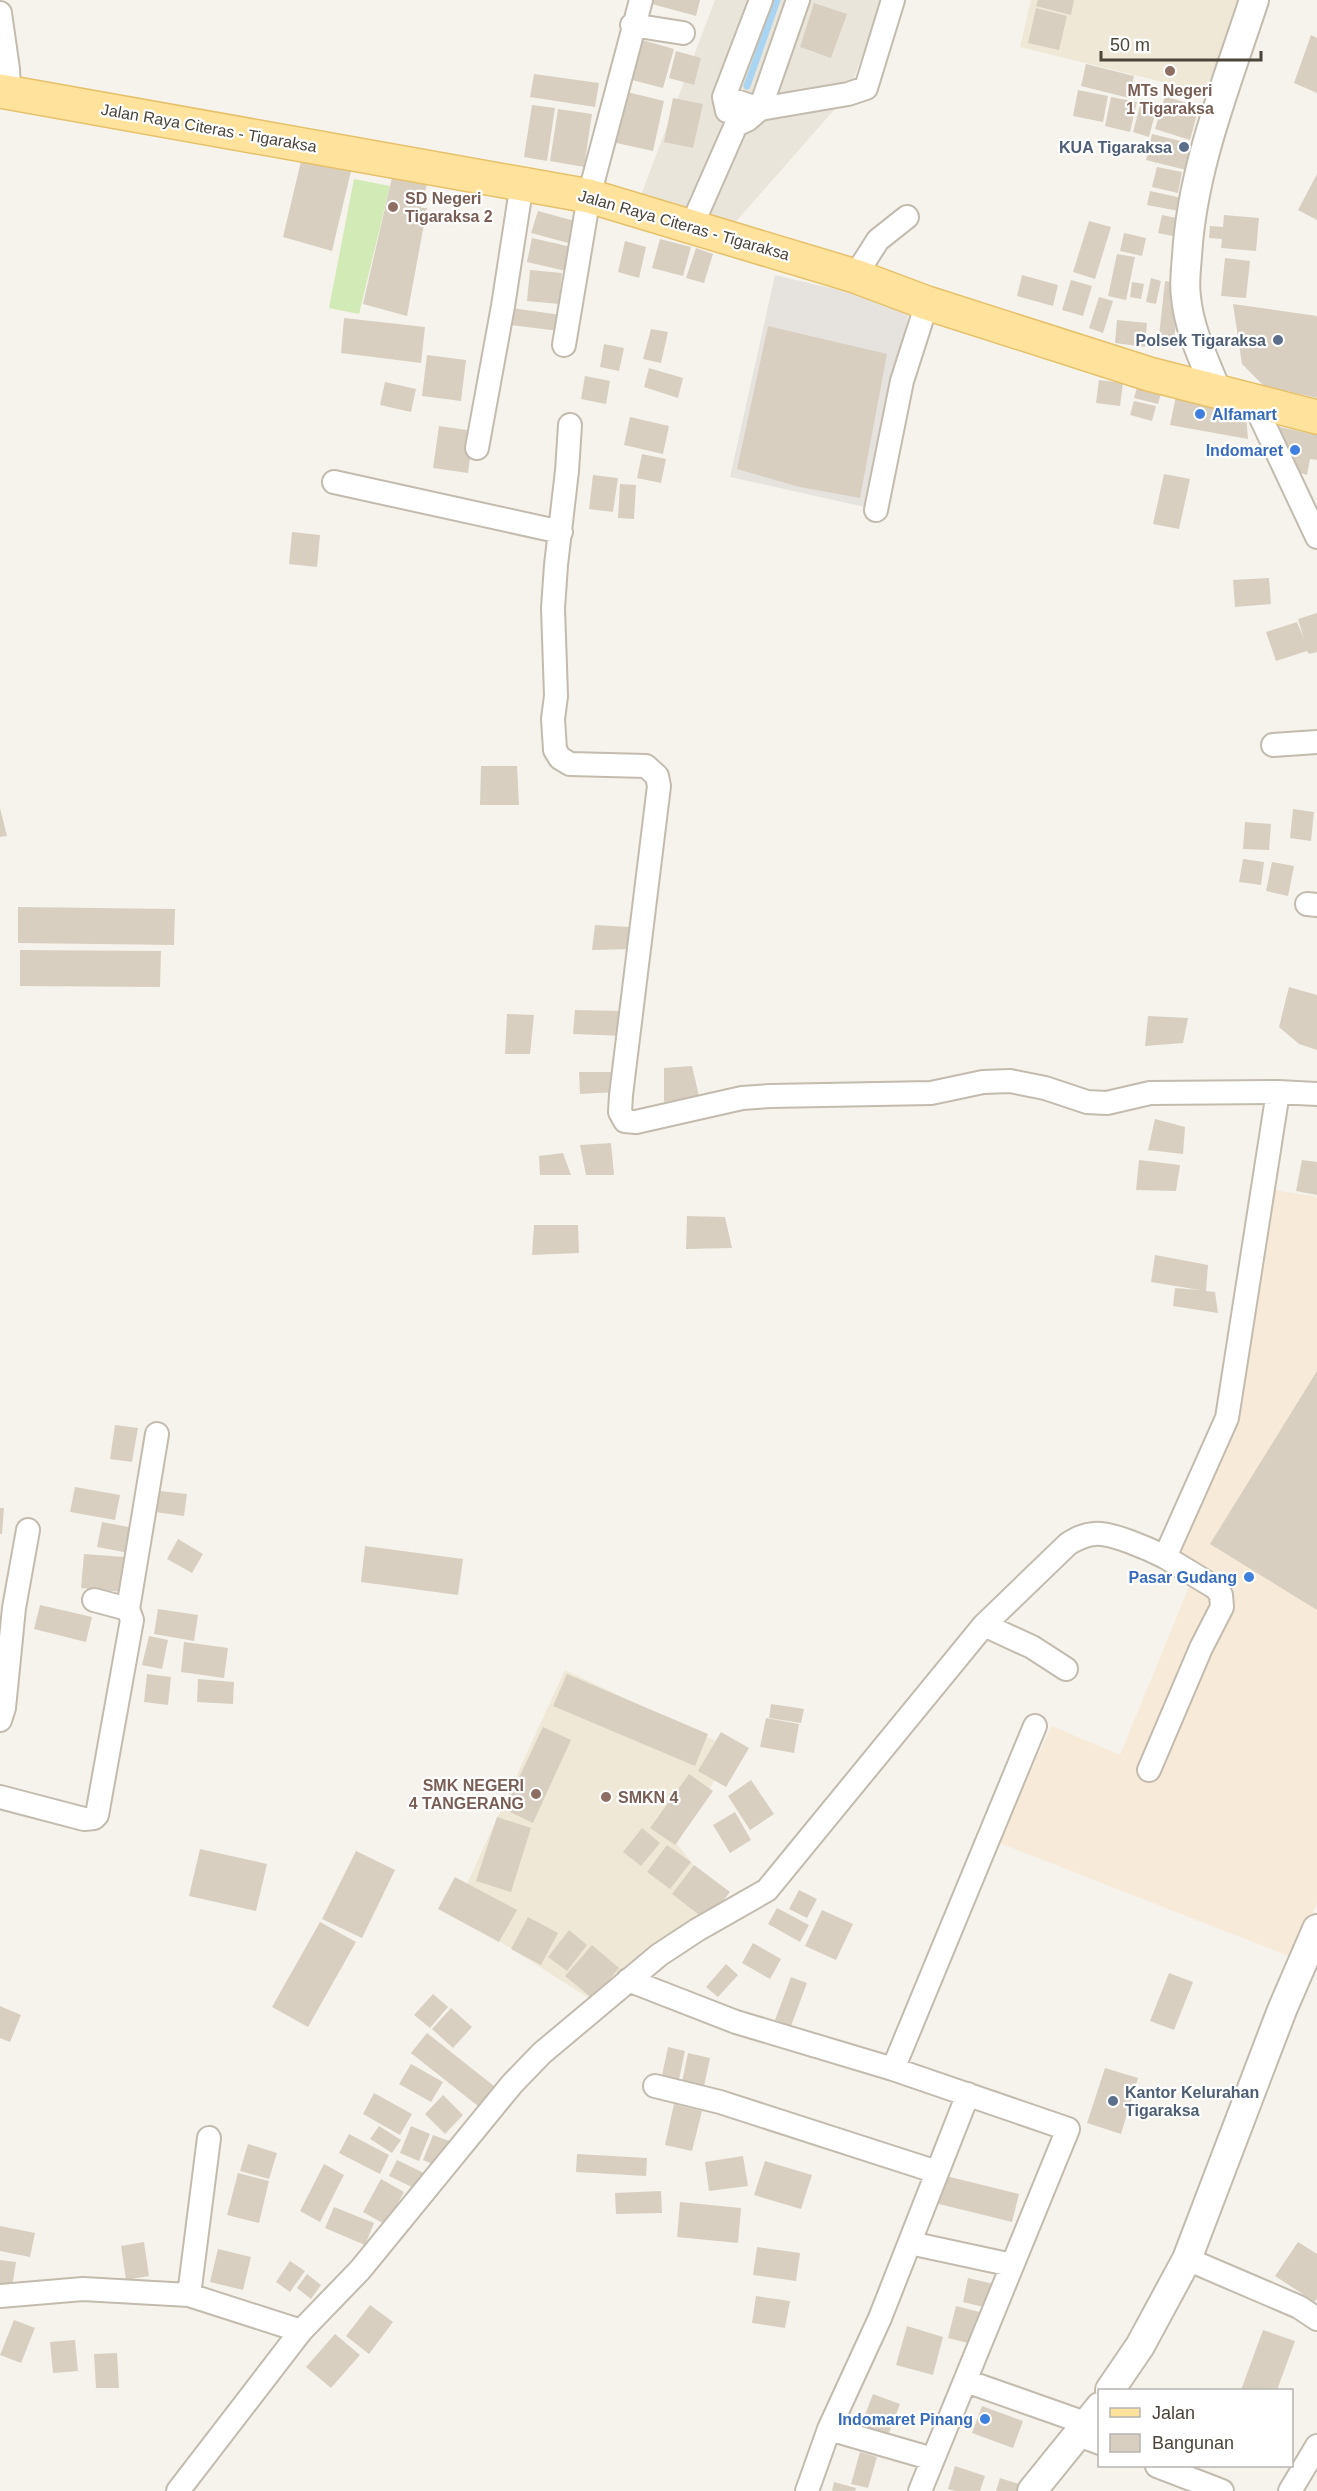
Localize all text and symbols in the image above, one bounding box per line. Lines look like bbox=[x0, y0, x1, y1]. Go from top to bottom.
scale bar bbox=[1101, 24, 1262, 62]
text: 50 m bbox=[1110, 35, 1150, 55]
marker: MTs Negeri 1 Tigaraksa bbox=[1163, 64, 1177, 78]
place label: MTs Negeri 1 Tigaraksa bbox=[1126, 82, 1214, 117]
street label: Jalan Raya Citeras - Tigaraksa bbox=[100, 101, 318, 155]
place label: KUA Tigaraksa bbox=[1059, 139, 1172, 156]
marker: KUA Tigaraksa bbox=[1177, 140, 1191, 154]
street label: Jalan Raya Citeras - Tigaraksa bbox=[577, 187, 792, 263]
place label: SD Negeri Tigaraksa 2 bbox=[405, 190, 493, 225]
marker: SD Negeri Tigaraksa 2 bbox=[386, 200, 400, 214]
place label: Polsek Tigaraksa bbox=[1136, 332, 1266, 349]
marker: Polsek Tigaraksa bbox=[1271, 333, 1285, 347]
place label: Alfamart bbox=[1212, 406, 1278, 423]
marker: Alfamart bbox=[1193, 407, 1207, 421]
place label: Indomaret bbox=[1206, 442, 1284, 459]
marker: Indomaret bbox=[1288, 443, 1302, 457]
place label: Pasar Gudang bbox=[1129, 1569, 1237, 1586]
marker: Pasar Gudang bbox=[1242, 1570, 1256, 1584]
place label: SMK NEGERI 4 TANGERANG bbox=[409, 1777, 524, 1812]
marker: SMK NEGERI 4 TANGERANG bbox=[529, 1787, 543, 1801]
place label: SMKN 4 bbox=[618, 1789, 679, 1806]
marker: SMKN 4 bbox=[599, 1790, 613, 1804]
place label: Kantor Kelurahan Tigaraksa bbox=[1125, 2084, 1259, 2119]
marker: Kantor Kelurahan Tigaraksa bbox=[1106, 2094, 1120, 2108]
legend bbox=[1098, 2389, 1293, 2467]
text: Jalan bbox=[1152, 2403, 1195, 2423]
place label: Indomaret Pinang bbox=[838, 2411, 973, 2428]
marker: Indomaret Pinang bbox=[978, 2412, 992, 2426]
text: Bangunan bbox=[1152, 2433, 1234, 2453]

